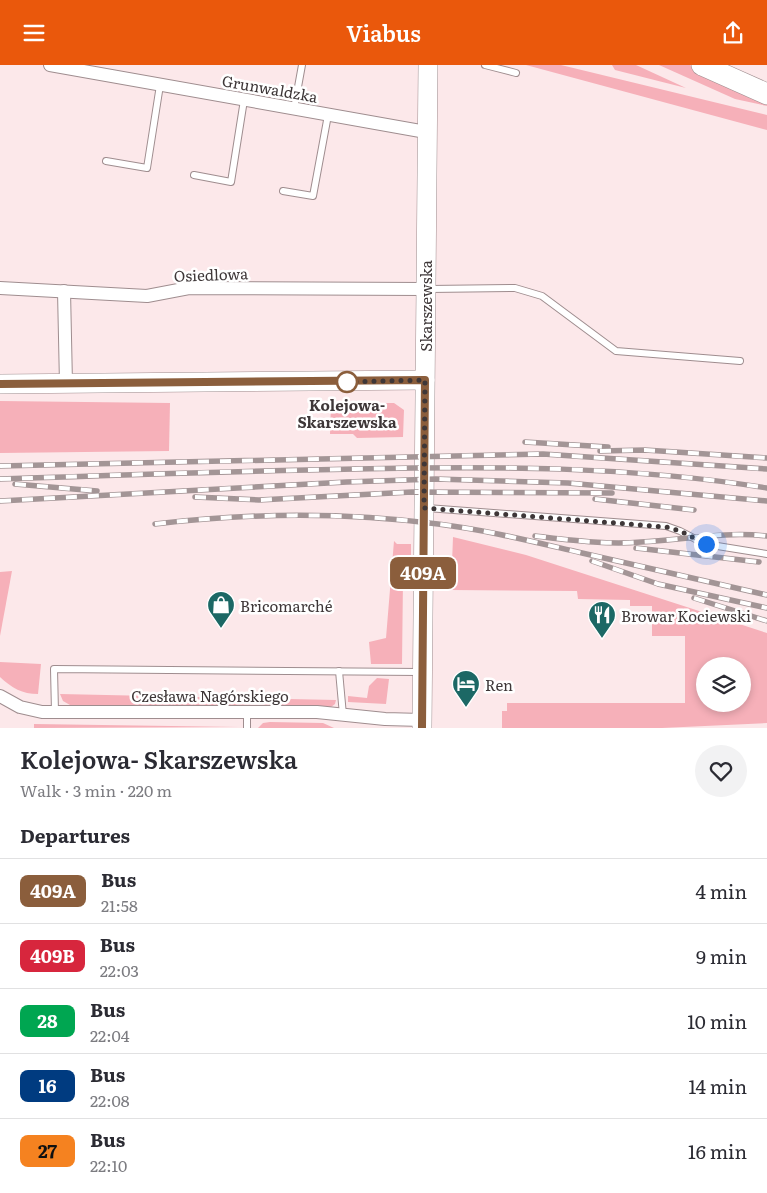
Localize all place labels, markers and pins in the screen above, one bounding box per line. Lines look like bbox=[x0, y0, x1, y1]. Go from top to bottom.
marker: Kolejowa- Skarszewska bbox=[336, 371, 358, 393]
place label: Kolejowa- Skarszewska bbox=[297, 393, 397, 433]
shop icon: Bricomarché bbox=[206, 590, 236, 629]
place label: Bricomarché bbox=[240, 594, 333, 617]
restaurant icon: Browar Kociewski bbox=[587, 600, 617, 639]
place label: Browar Kociewski bbox=[621, 604, 751, 627]
hotel icon: Ren bbox=[451, 669, 481, 708]
place label: Ren bbox=[485, 673, 513, 696]

